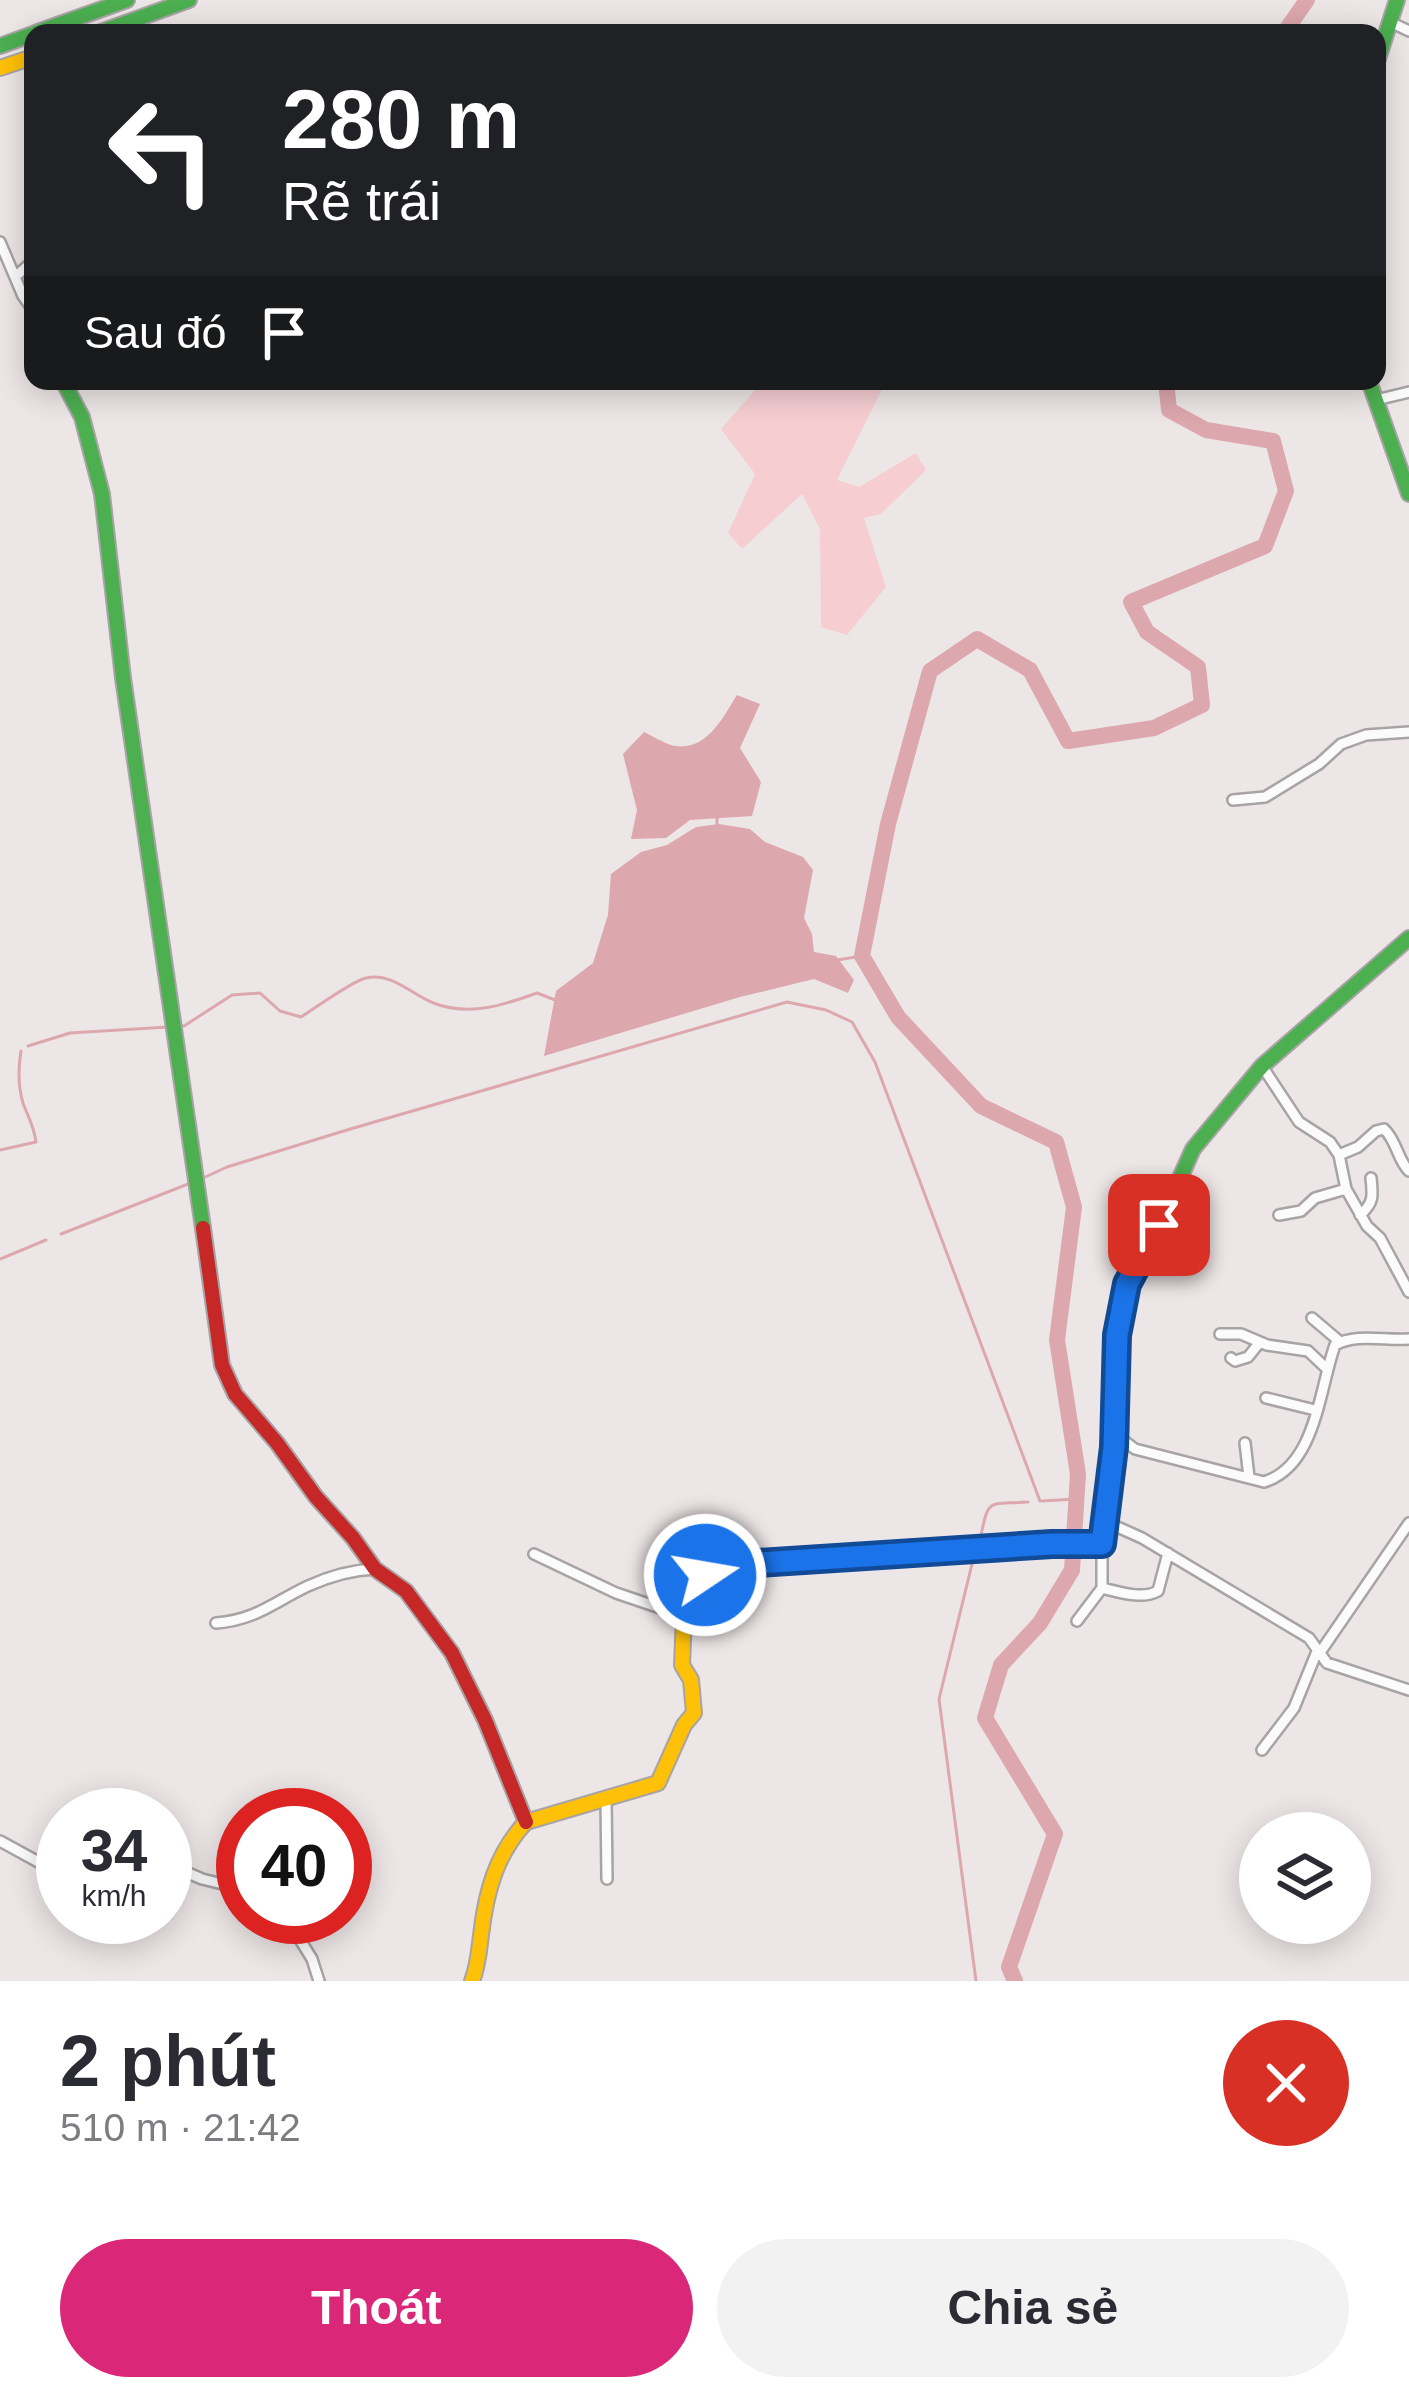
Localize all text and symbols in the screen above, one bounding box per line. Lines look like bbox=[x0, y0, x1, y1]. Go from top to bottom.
icon: left bbox=[84, 72, 240, 228]
text: 280 m bbox=[282, 72, 520, 166]
text: Rẽ trái bbox=[282, 171, 441, 231]
icon: arrive bbox=[251, 300, 317, 366]
text: Sau đó bbox=[84, 307, 227, 358]
pin bbox=[1108, 1174, 1210, 1276]
icon: arrive bbox=[1126, 1192, 1192, 1258]
position arrow bbox=[642, 1512, 768, 1638]
speed limit sign: 40 bbox=[216, 1788, 372, 1944]
map controls bbox=[1239, 1812, 1371, 1944]
button: layers bbox=[1239, 1812, 1371, 1944]
text: 34 bbox=[81, 1817, 147, 1884]
text: km/h bbox=[81, 1879, 147, 1912]
button: close bbox=[1223, 2020, 1349, 2146]
text: 2 phút bbox=[60, 2021, 276, 2101]
text: 510 m · 21:42 bbox=[60, 2106, 301, 2149]
button: Thoát bbox=[60, 2239, 693, 2377]
button: Chia sẻ bbox=[717, 2239, 1349, 2377]

